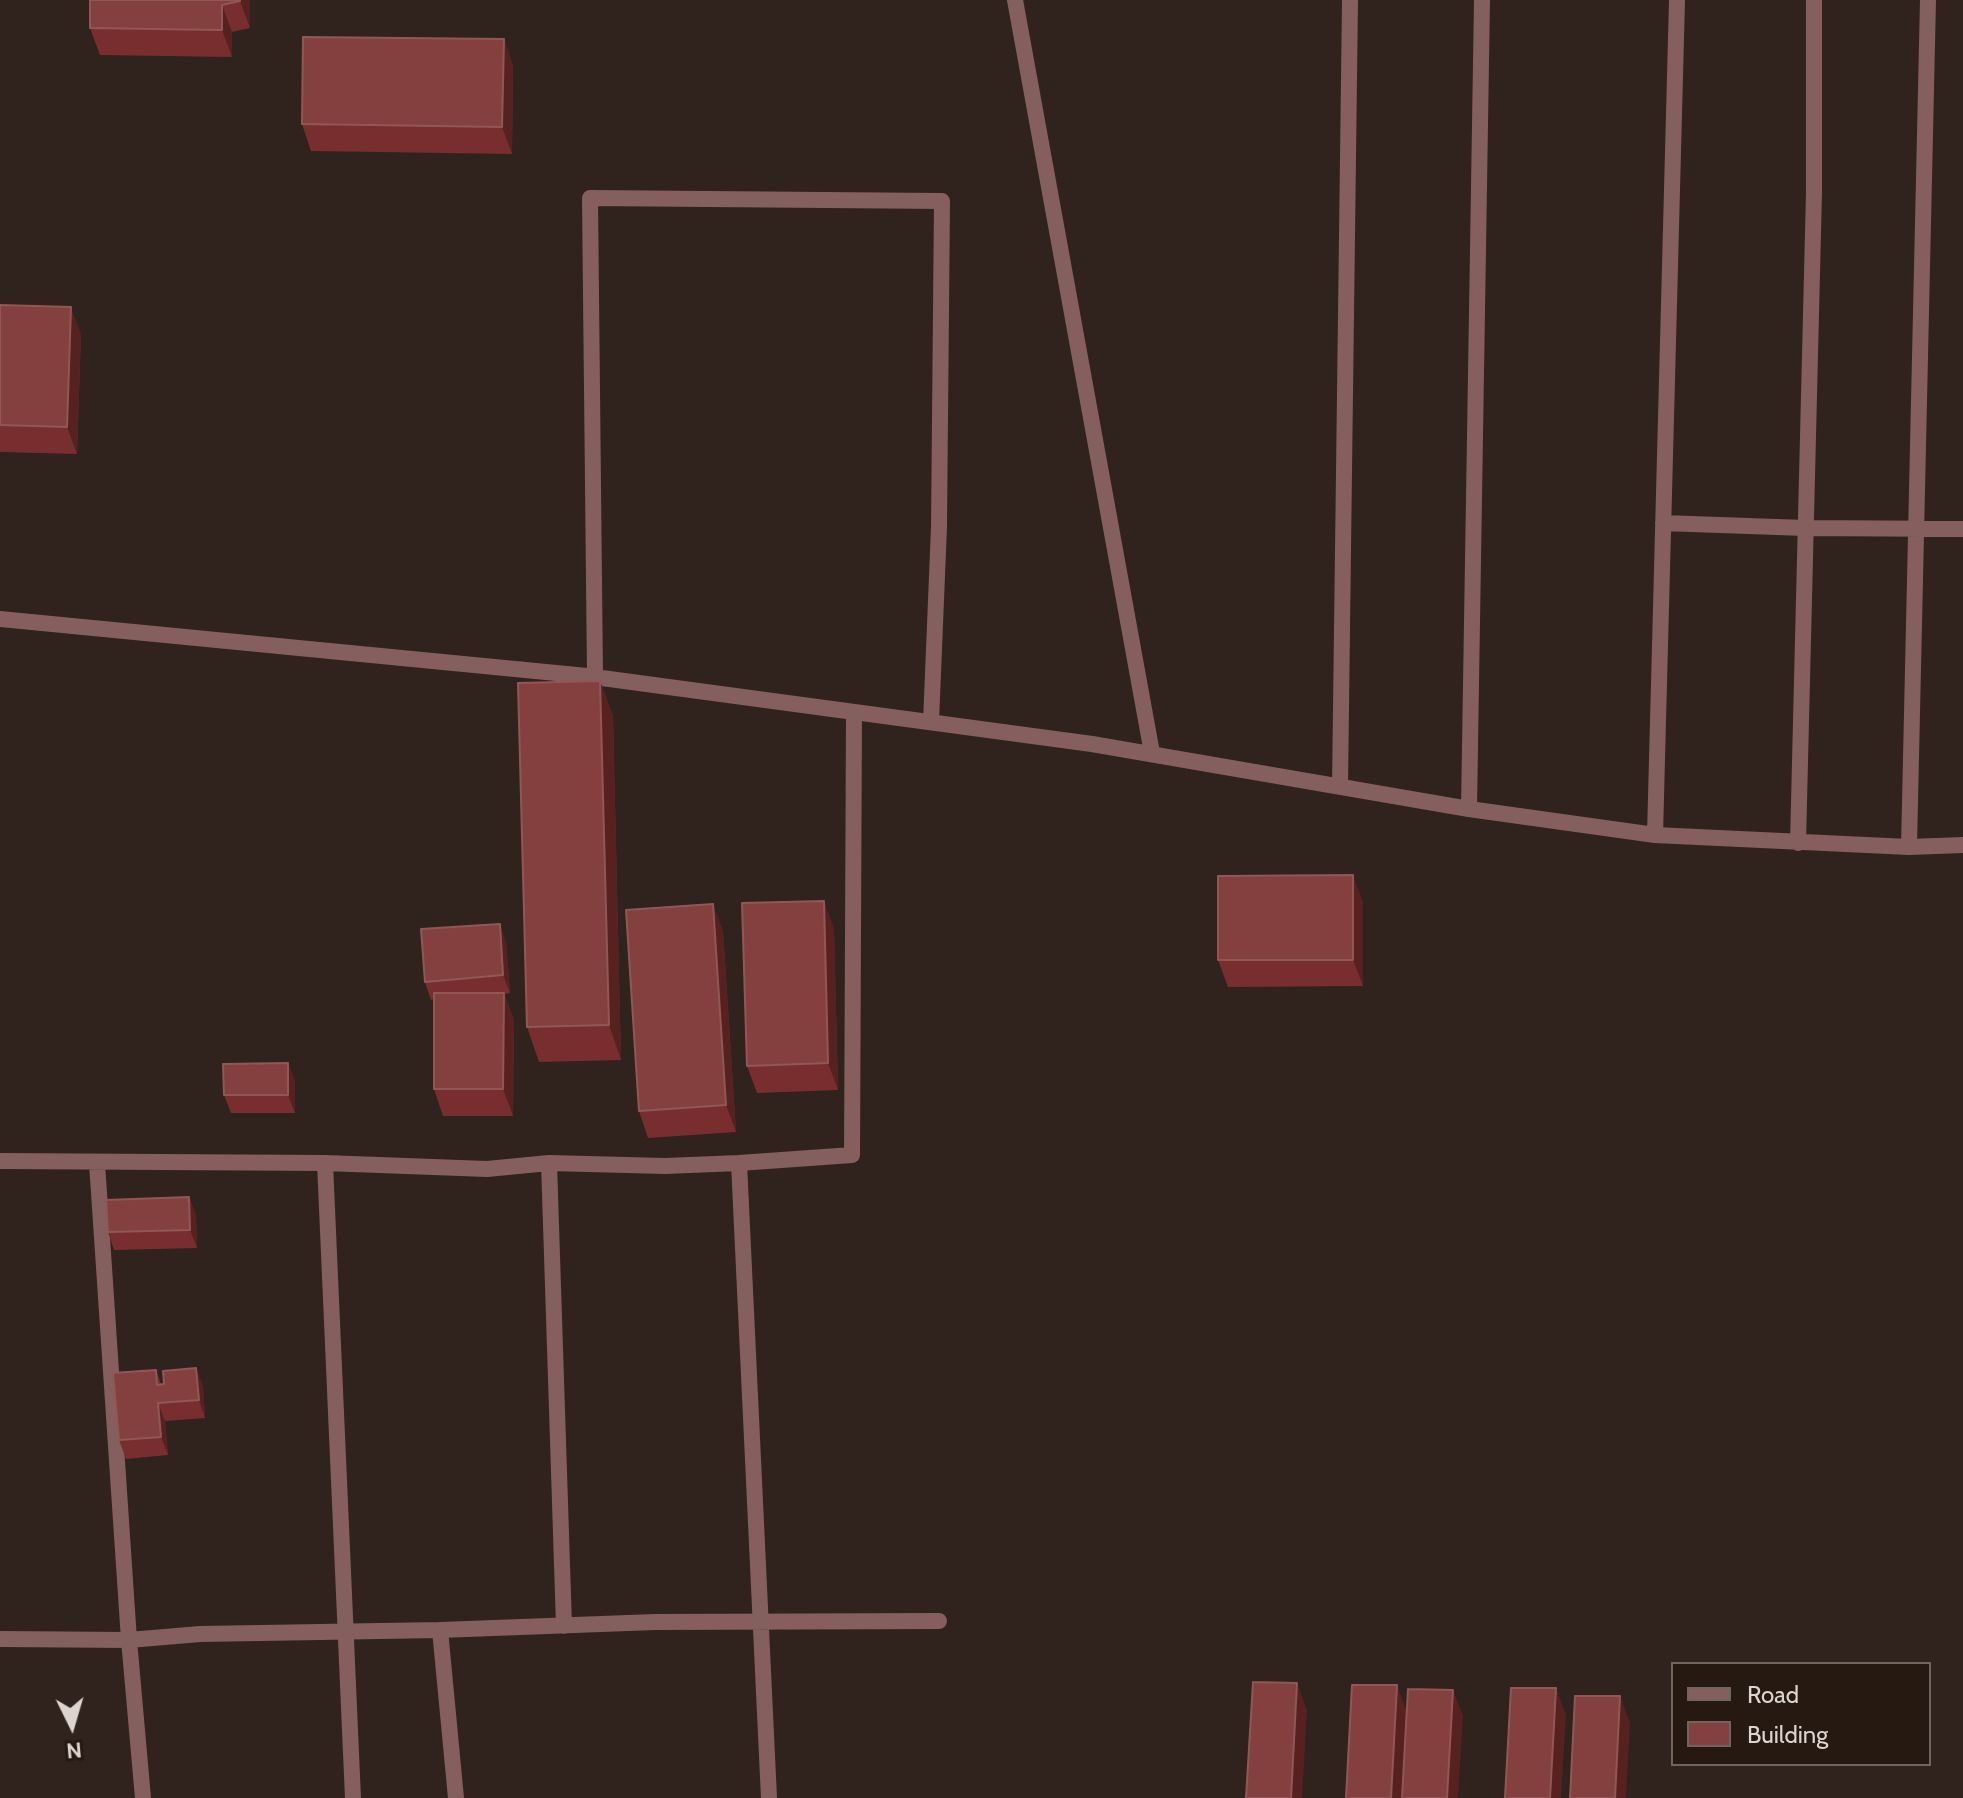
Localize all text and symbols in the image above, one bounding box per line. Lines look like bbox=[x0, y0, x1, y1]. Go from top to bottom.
legend bbox=[1671, 1662, 1931, 1766]
text: Road bbox=[1747, 1680, 1799, 1709]
north arrow bbox=[32, 1686, 112, 1766]
text: Building bbox=[1747, 1720, 1828, 1749]
text: N bbox=[65, 1736, 83, 1765]

